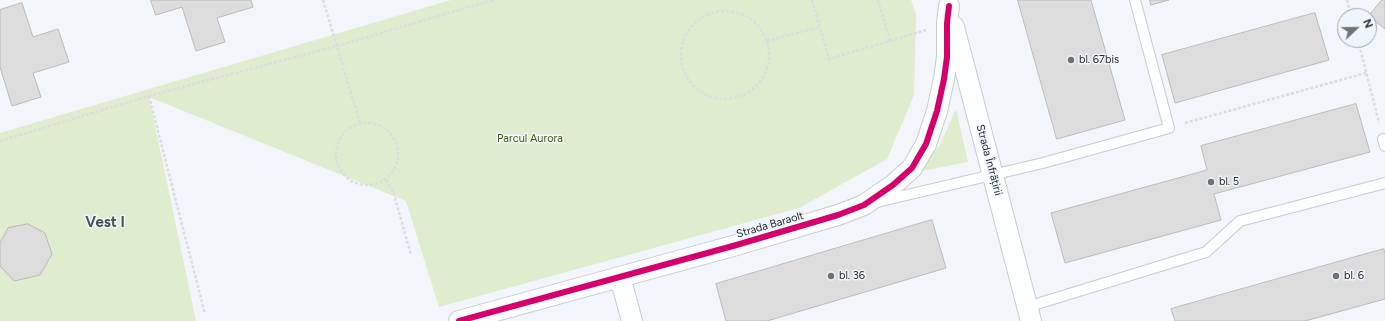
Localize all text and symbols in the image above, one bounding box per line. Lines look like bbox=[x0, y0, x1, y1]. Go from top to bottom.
north arrow bbox=[1337, 8, 1377, 48]
text: N bbox=[1360, 17, 1375, 30]
place label: bl. 67bis bbox=[1079, 53, 1119, 67]
marker: bl. 67bis bbox=[1066, 55, 1076, 65]
street label: Strada Înfrățirii bbox=[973, 123, 1005, 197]
park label: Parcul Aurora bbox=[497, 132, 563, 146]
place label: bl. 5 bbox=[1219, 175, 1239, 189]
marker: bl. 5 bbox=[1206, 177, 1216, 187]
street label: Strada Baraolt bbox=[735, 209, 805, 241]
district label: Vest I bbox=[85, 214, 125, 232]
place label: bl. 36 bbox=[839, 269, 865, 283]
place label: bl. 6 bbox=[1344, 269, 1364, 283]
marker: bl. 36 bbox=[826, 271, 836, 281]
marker: bl. 6 bbox=[1331, 271, 1341, 281]

